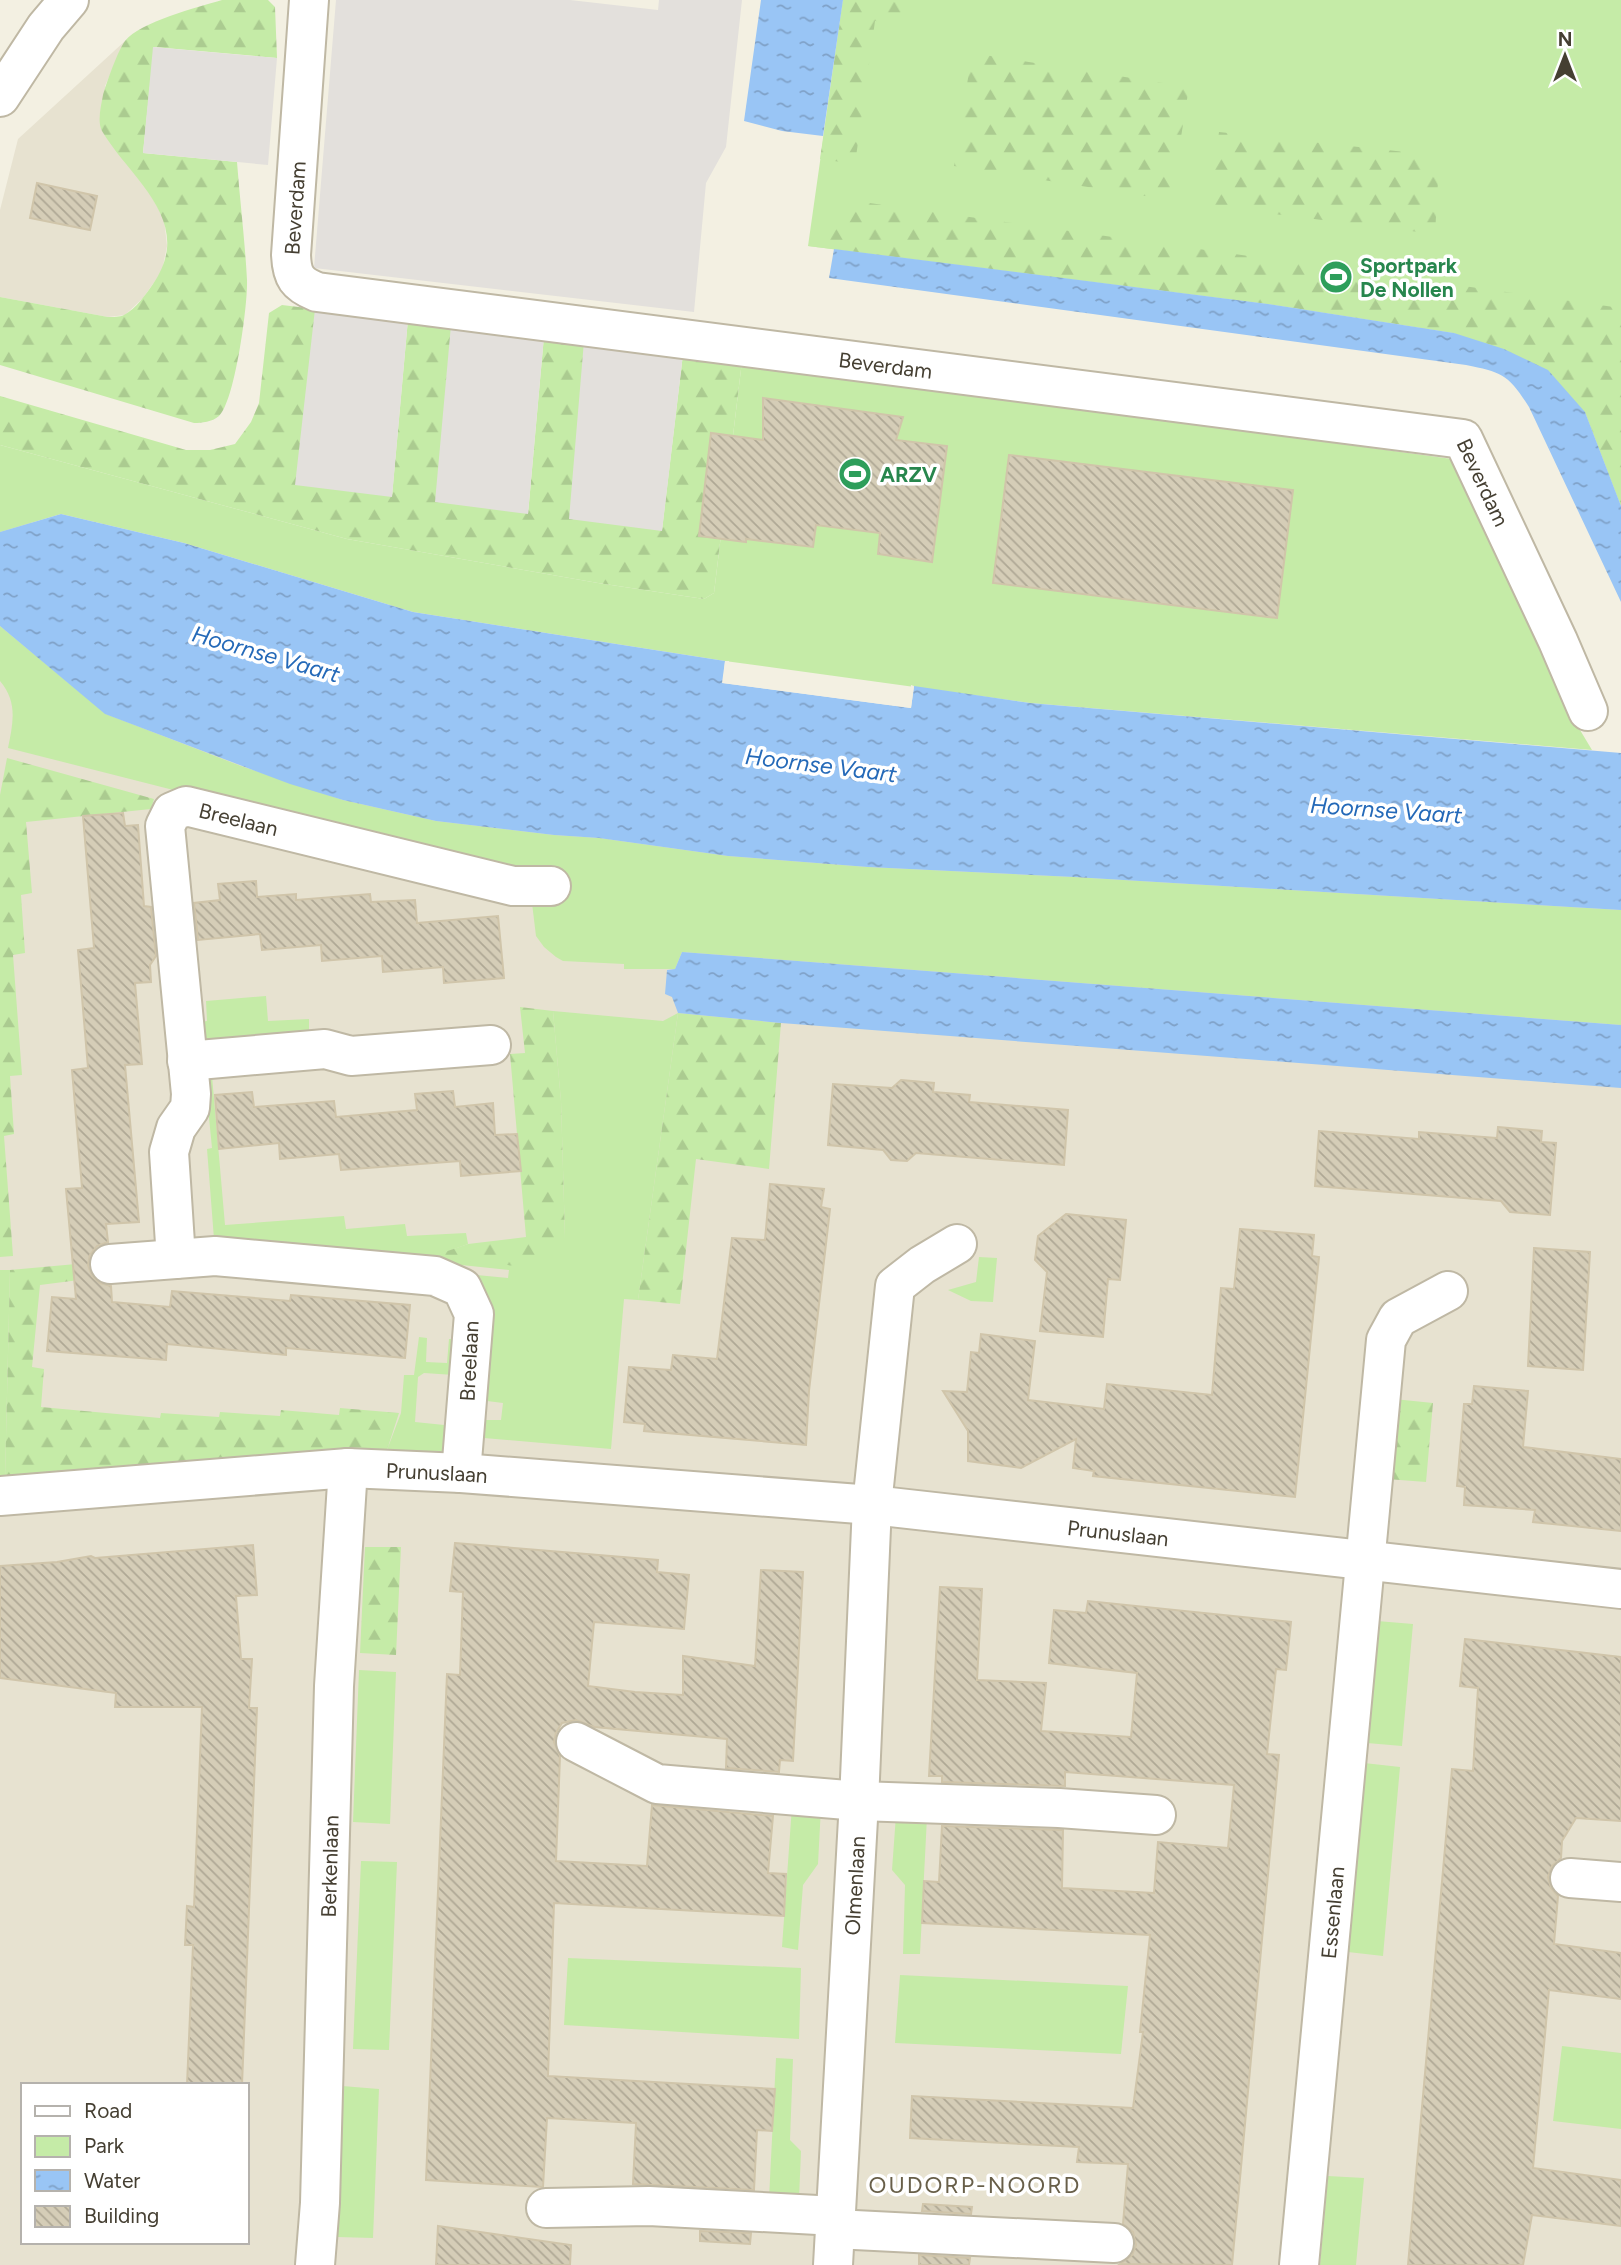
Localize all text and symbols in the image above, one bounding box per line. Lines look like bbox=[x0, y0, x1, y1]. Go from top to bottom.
north arrow bbox=[1530, 21, 1600, 91]
text: N bbox=[1558, 28, 1572, 51]
street label: Beverdam bbox=[279, 160, 311, 256]
place label: Sportpark De Nollen bbox=[1360, 253, 1458, 302]
sports icon: Sportpark De Nollen bbox=[1317, 258, 1355, 296]
street label: Beverdam bbox=[837, 347, 934, 383]
street label: Beverdam bbox=[1452, 434, 1515, 530]
sports icon: ARZV bbox=[836, 455, 874, 493]
place label: ARZV bbox=[880, 462, 937, 487]
water label: Hoornse Vaart bbox=[189, 620, 343, 688]
water label: Hoornse Vaart bbox=[744, 742, 898, 788]
water label: Hoornse Vaart bbox=[1309, 791, 1463, 829]
street label: Breelaan bbox=[196, 797, 281, 841]
street label: Breelaan bbox=[454, 1320, 484, 1402]
street label: Prunuslaan bbox=[385, 1457, 489, 1488]
street label: Prunuslaan bbox=[1066, 1514, 1170, 1551]
street label: Berkenlaan bbox=[315, 1815, 343, 1918]
street label: Olmenlaan bbox=[839, 1835, 870, 1936]
street label: Essenlaan bbox=[1315, 1865, 1349, 1960]
legend bbox=[21, 2083, 248, 2244]
text: Road bbox=[84, 2098, 132, 2123]
text: Park bbox=[84, 2133, 125, 2158]
text: Water bbox=[84, 2168, 140, 2193]
district label: OUDORP-NOORD bbox=[869, 2171, 1081, 2199]
text: Building bbox=[84, 2203, 159, 2228]

